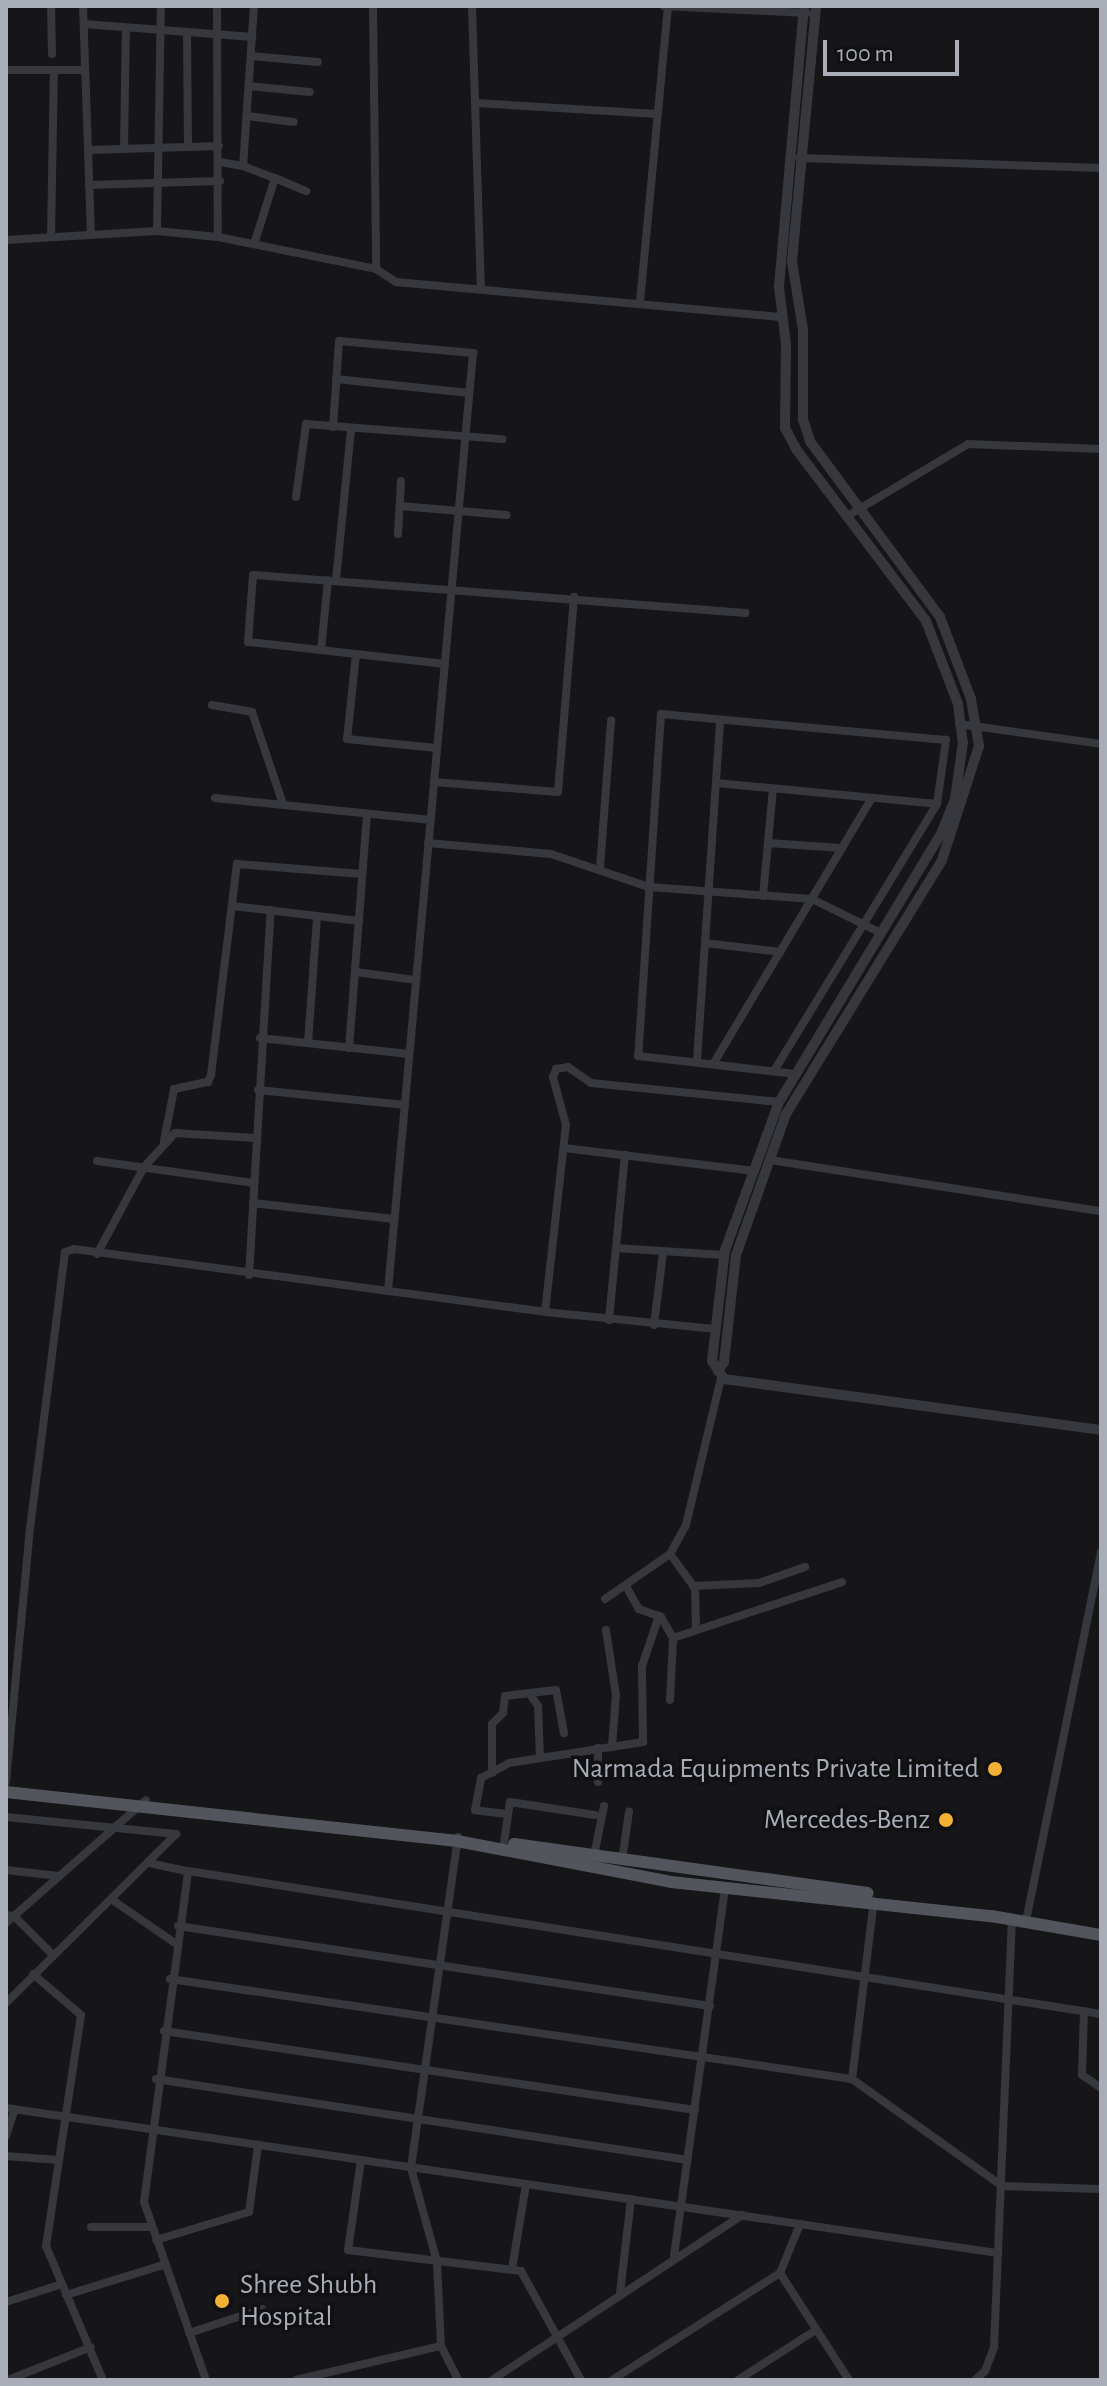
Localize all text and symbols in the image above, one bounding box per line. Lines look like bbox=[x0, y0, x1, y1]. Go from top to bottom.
scale bar bbox=[827, 24, 963, 74]
text: 100 m bbox=[837, 42, 894, 66]
place label: Narmada Equipments Private Limited bbox=[572, 1752, 979, 1786]
marker: Narmada Equipments Private Limited bbox=[986, 1760, 1004, 1778]
place label: Mercedes-Benz bbox=[764, 1803, 930, 1837]
marker: Mercedes-Benz bbox=[937, 1811, 955, 1829]
place label: Shree Shubh Hospital bbox=[240, 2268, 377, 2334]
marker: Shree Shubh Hospital bbox=[211, 2290, 233, 2312]

